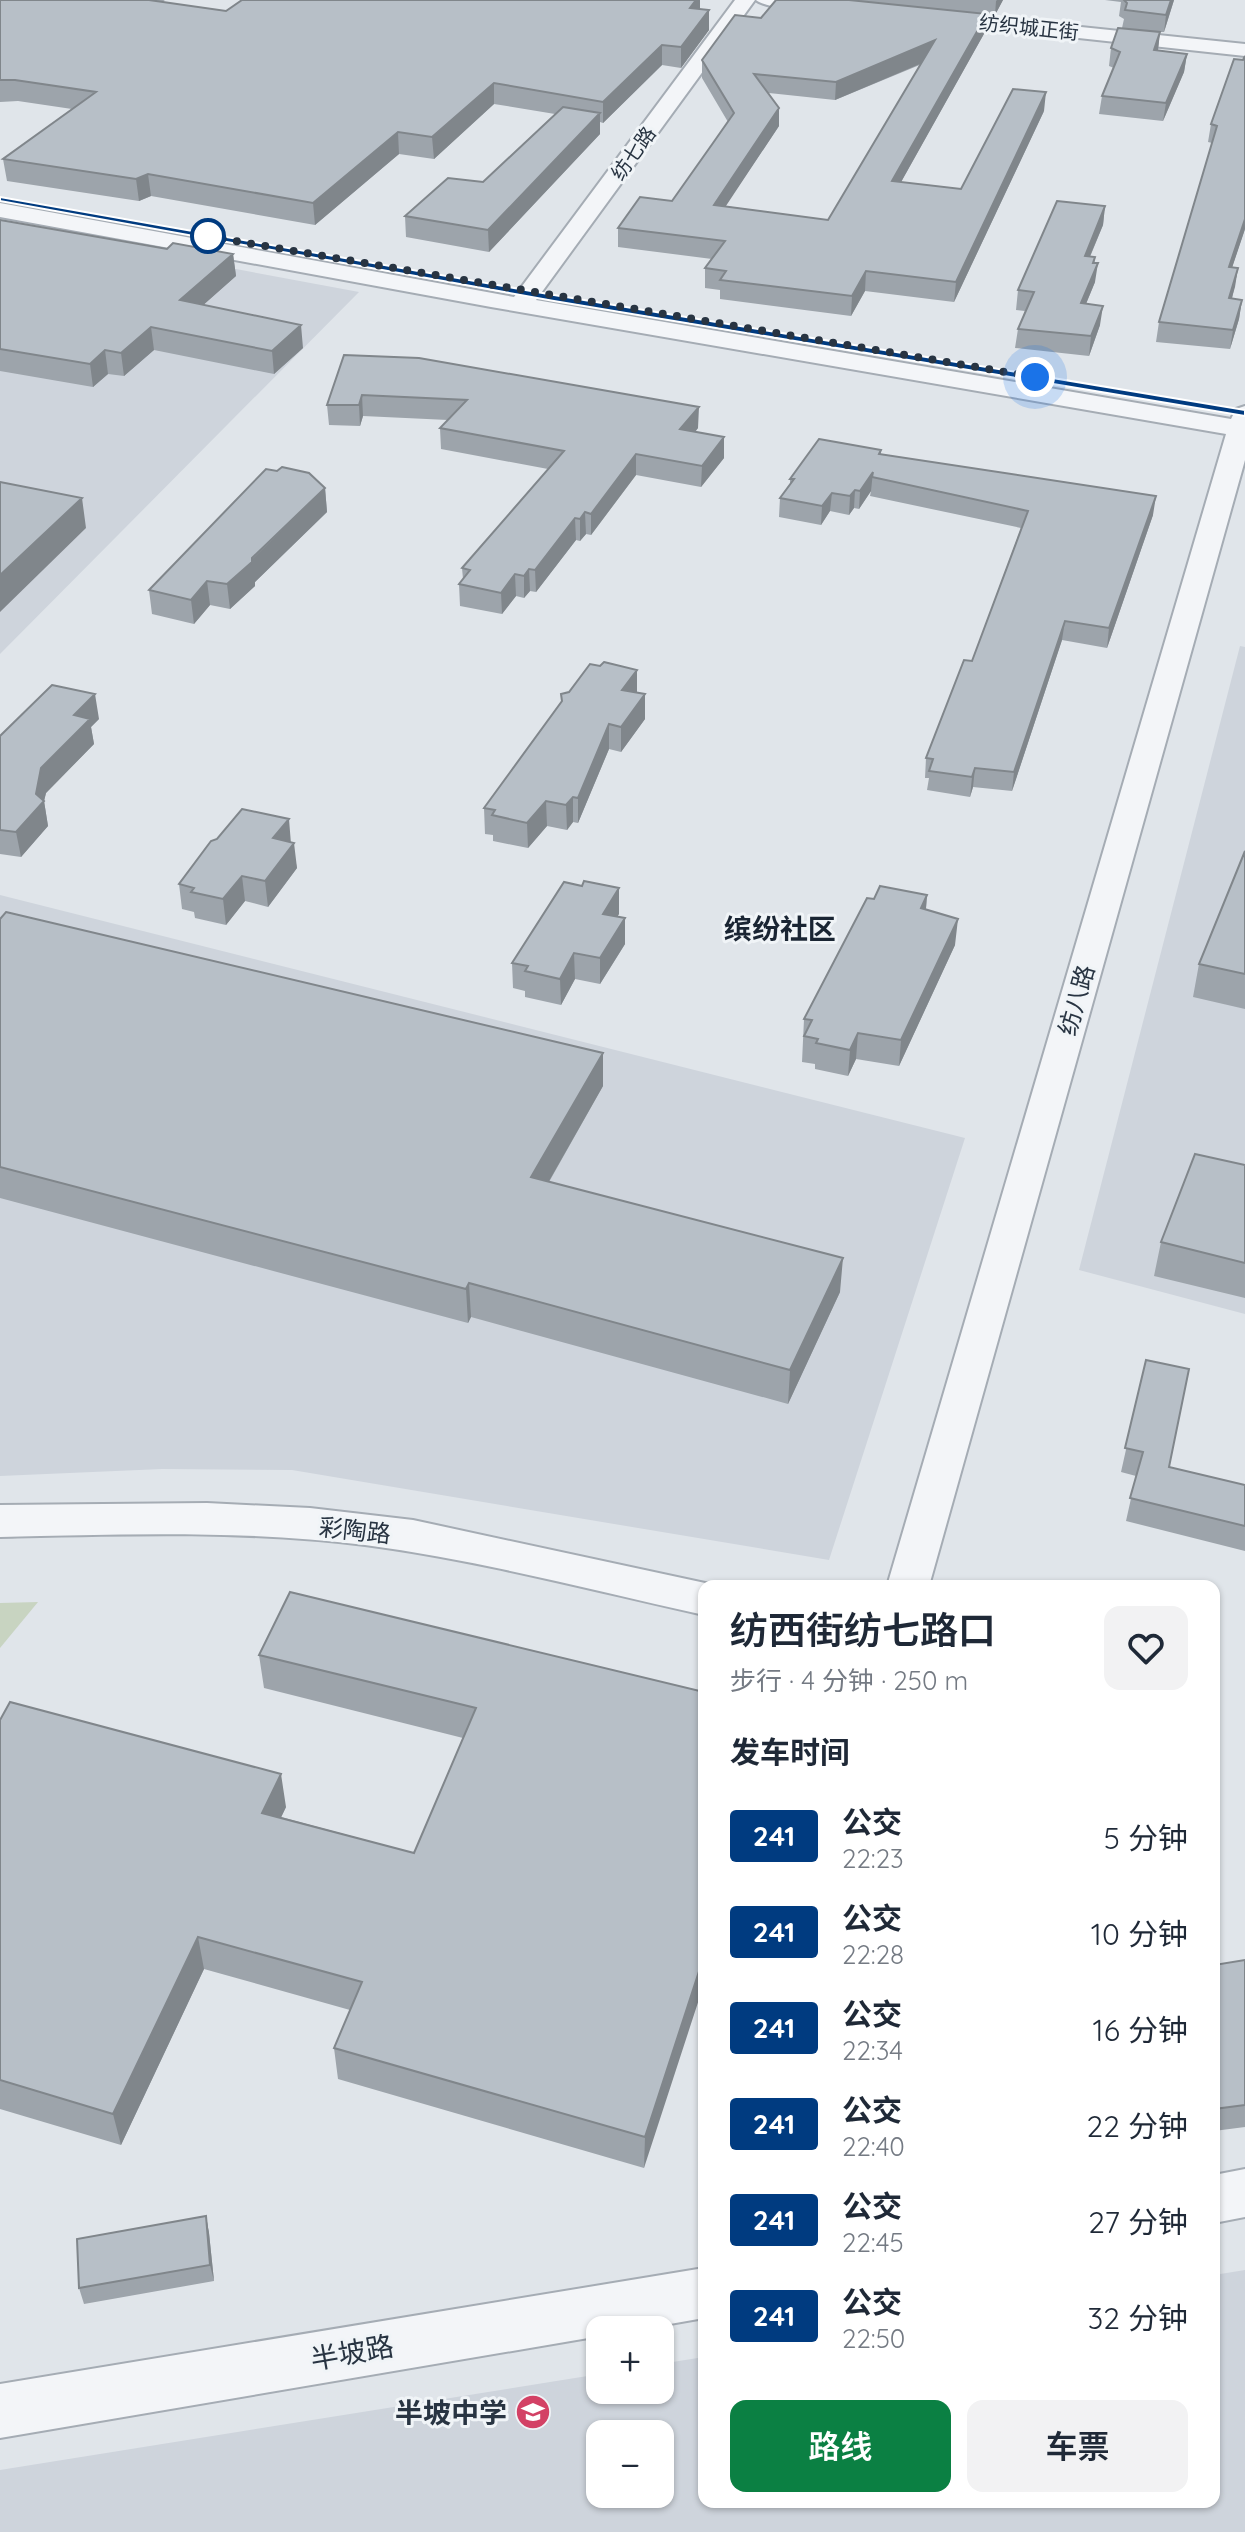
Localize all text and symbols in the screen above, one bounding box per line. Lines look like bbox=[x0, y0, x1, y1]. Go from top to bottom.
street label: 纺织城正街 bbox=[978, 9, 1080, 45]
street label: 纺七路 bbox=[605, 121, 661, 185]
unlabelled marker bbox=[191, 219, 225, 253]
your location bbox=[1015, 357, 1055, 397]
district label: 缤纷社区 bbox=[724, 911, 836, 946]
street label: 纺八路 bbox=[1052, 961, 1100, 1039]
street label: 彩陶路 bbox=[318, 1511, 392, 1549]
text: 纺西街纺七路口 bbox=[730, 1606, 996, 1654]
button: heart bbox=[1104, 1606, 1188, 1690]
text: 步行 · 4 分钟 · 250 m bbox=[730, 1664, 968, 1697]
text: 发车时间 bbox=[730, 1733, 850, 1771]
text: 公交 bbox=[842, 1803, 902, 1841]
text: 241 bbox=[753, 1818, 795, 1853]
text: 5 分钟 bbox=[1103, 1819, 1188, 1857]
text: 22:23 bbox=[842, 1842, 904, 1875]
text: 公交 bbox=[842, 1899, 902, 1937]
text: 241 bbox=[753, 1914, 795, 1949]
text: 10 分钟 bbox=[1091, 1915, 1188, 1953]
text: 22:28 bbox=[842, 1938, 904, 1971]
text: 公交 bbox=[842, 1995, 902, 2033]
text: 241 bbox=[753, 2010, 795, 2045]
text: 16 分钟 bbox=[1093, 2011, 1188, 2049]
text: 22:34 bbox=[842, 2034, 903, 2067]
text: 公交 bbox=[842, 2091, 902, 2129]
text: 241 bbox=[753, 2106, 795, 2141]
text: 22 分钟 bbox=[1087, 2107, 1188, 2145]
text: 22:40 bbox=[842, 2130, 905, 2163]
text: 公交 bbox=[842, 2187, 902, 2225]
text: 241 bbox=[753, 2202, 795, 2237]
text: 27 分钟 bbox=[1088, 2203, 1188, 2241]
text: 22:45 bbox=[842, 2226, 904, 2259]
text: 公交 bbox=[842, 2283, 902, 2321]
text: 241 bbox=[753, 2298, 795, 2333]
text: 32 分钟 bbox=[1087, 2299, 1188, 2337]
map controls bbox=[586, 2316, 674, 2508]
button: + bbox=[586, 2316, 674, 2404]
text: 22:50 bbox=[842, 2322, 905, 2355]
street label: 半坡路 bbox=[308, 2327, 396, 2377]
school or university icon: 半坡中学 bbox=[514, 2393, 552, 2431]
place label: 半坡中学 bbox=[395, 2395, 507, 2430]
button: 路线 bbox=[730, 2400, 951, 2492]
button: 车票 bbox=[967, 2400, 1188, 2492]
button: − bbox=[586, 2420, 674, 2508]

